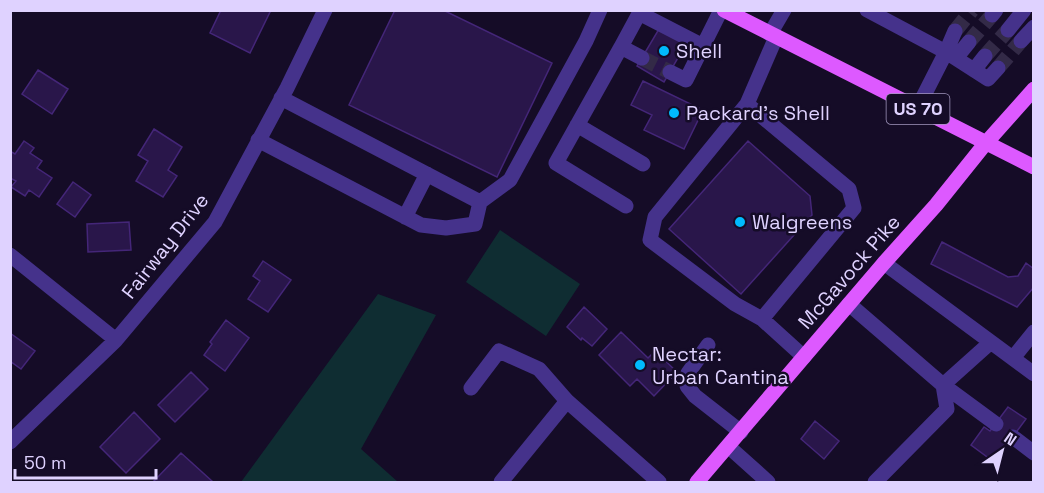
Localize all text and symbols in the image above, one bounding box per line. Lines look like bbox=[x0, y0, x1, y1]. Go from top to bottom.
place label: Shell bbox=[676, 38, 722, 64]
marker: Shell bbox=[657, 44, 671, 58]
road number: US 70 bbox=[886, 94, 950, 124]
place label: Packard's Shell bbox=[686, 100, 830, 126]
marker: Packard's Shell bbox=[667, 106, 681, 120]
street label: Fairway Drive bbox=[116, 188, 214, 304]
place label: Walgreens bbox=[752, 209, 852, 235]
street label: McGavock Pike bbox=[792, 210, 906, 334]
marker: Walgreens bbox=[733, 215, 747, 229]
place label: Nectar: Urban Cantina bbox=[652, 341, 789, 390]
marker: Nectar: Urban Cantina bbox=[633, 358, 647, 372]
north arrow bbox=[972, 421, 1032, 481]
text: N bbox=[1000, 427, 1021, 451]
scale bar bbox=[15, 442, 156, 480]
text: 50 m bbox=[24, 451, 66, 474]

